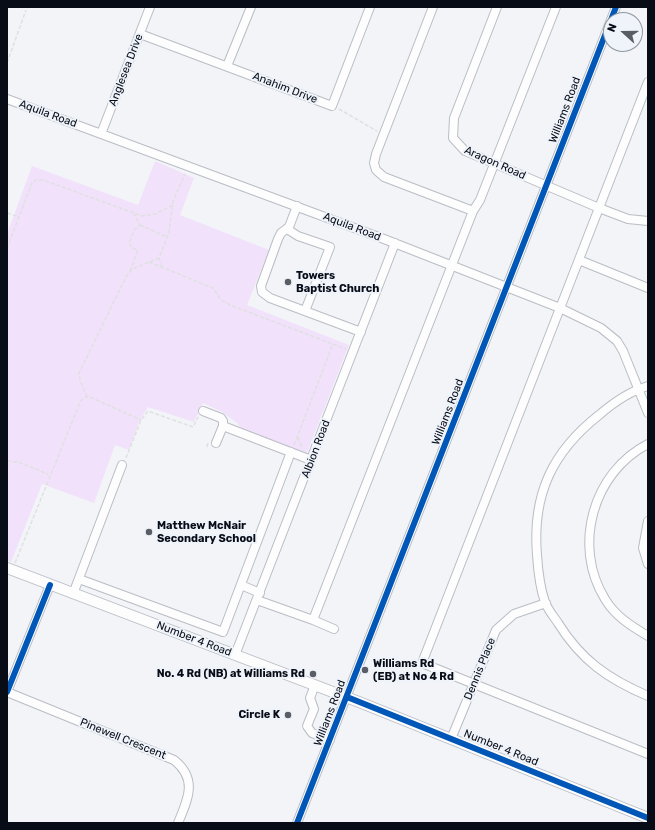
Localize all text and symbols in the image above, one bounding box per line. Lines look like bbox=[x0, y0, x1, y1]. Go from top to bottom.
north arrow bbox=[603, 12, 643, 52]
text: N bbox=[605, 22, 620, 34]
street label: Anglesea Drive bbox=[106, 32, 146, 108]
street label: Anahim Drive bbox=[251, 70, 319, 106]
street label: Williams Road bbox=[546, 75, 584, 145]
street label: Aquila Road bbox=[17, 97, 79, 131]
street label: Aragon Road bbox=[462, 144, 528, 182]
street label: Aquila Road bbox=[321, 210, 383, 244]
place label: Towers Baptist Church bbox=[296, 269, 379, 295]
marker: Towers Baptist Church bbox=[283, 277, 293, 287]
street label: Williams Road bbox=[429, 377, 467, 447]
street label: Albion Road bbox=[299, 418, 333, 480]
place label: Matthew McNair Secondary School bbox=[157, 519, 256, 545]
marker: Matthew McNair Secondary School bbox=[144, 527, 154, 537]
street label: Number 4 Road bbox=[155, 619, 233, 659]
street label: Dennis Place bbox=[462, 636, 498, 702]
place label: Williams Rd (EB) at No 4 Rd bbox=[373, 657, 454, 683]
marker: Williams Rd (EB) at No 4 Rd bbox=[360, 665, 370, 675]
place label: No. 4 Rd (NB) at Williams Rd bbox=[157, 667, 305, 681]
marker: No. 4 Rd (NB) at Williams Rd bbox=[308, 669, 318, 679]
street label: Williams Road bbox=[311, 678, 349, 748]
place label: Circle K bbox=[238, 708, 280, 722]
marker: Circle K bbox=[283, 710, 293, 720]
street label: Pinewell Crescent bbox=[78, 716, 168, 762]
street label: Number 4 Road bbox=[462, 727, 540, 769]

